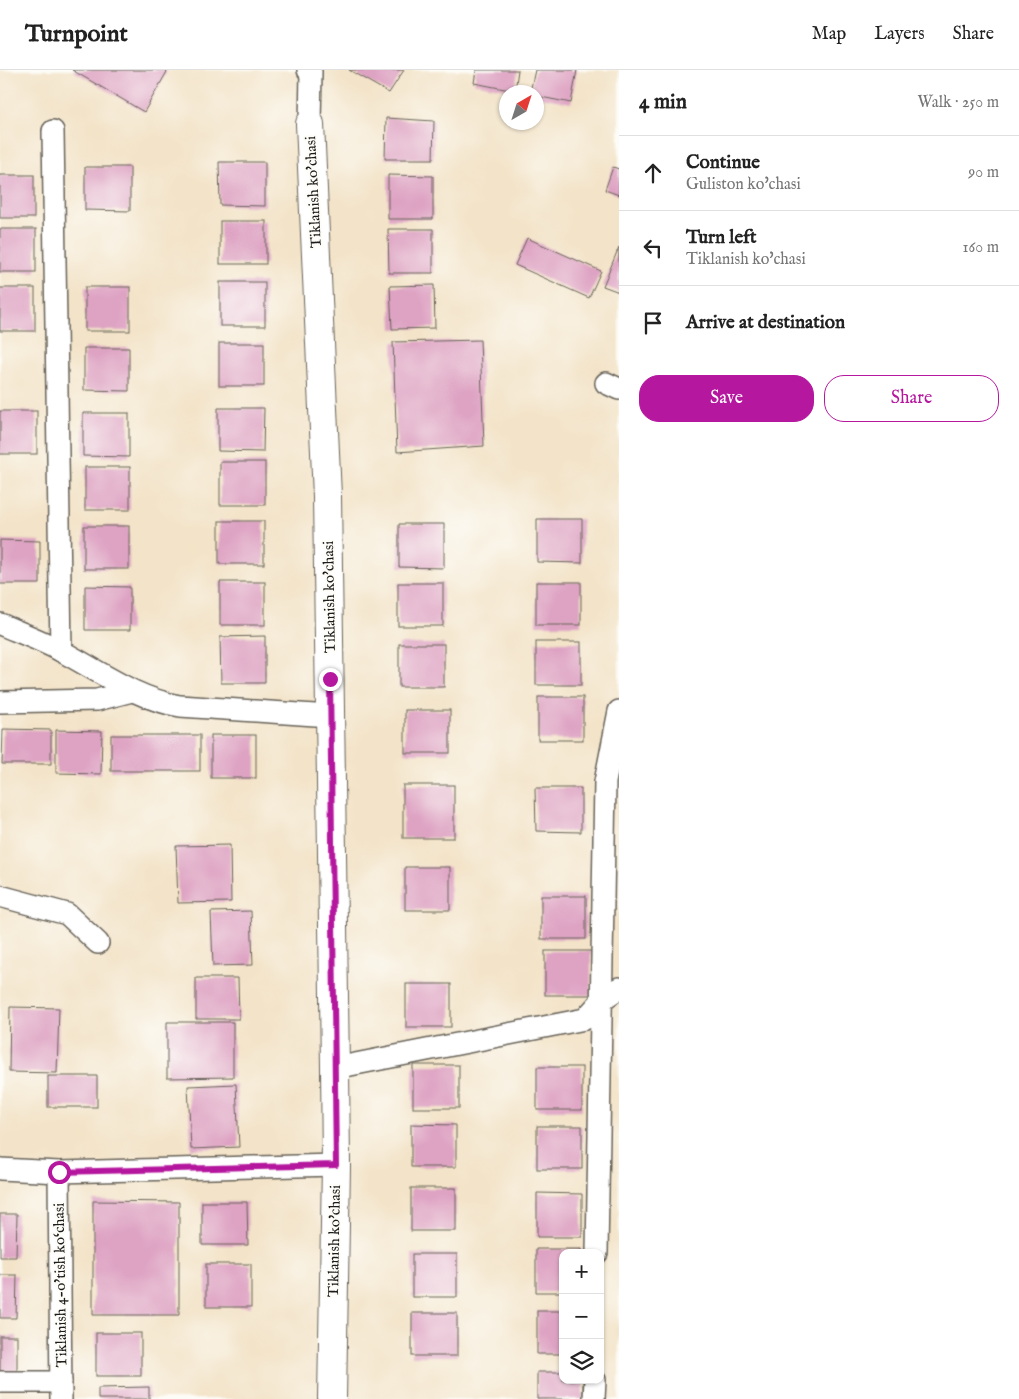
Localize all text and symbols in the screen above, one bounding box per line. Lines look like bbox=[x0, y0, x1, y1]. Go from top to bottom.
text: Turnpoint bbox=[25, 19, 128, 50]
text: Map bbox=[812, 23, 846, 46]
text: Layers bbox=[874, 23, 925, 46]
text: Share bbox=[953, 23, 994, 46]
north arrow bbox=[499, 85, 544, 130]
text: 4 min bbox=[639, 89, 687, 116]
text: Walk · 250 m bbox=[917, 93, 999, 113]
street label: Tiklanish ko'chasi bbox=[301, 135, 326, 248]
text: Continue bbox=[686, 151, 760, 175]
icon: ahead bbox=[639, 159, 667, 187]
text: 90 m bbox=[968, 163, 999, 183]
text: Guliston ko'chasi bbox=[686, 175, 801, 195]
text: Turn left bbox=[686, 226, 757, 250]
icon: left bbox=[639, 234, 667, 262]
text: 160 m bbox=[963, 238, 999, 258]
text: Tiklanish ko'chasi bbox=[686, 250, 806, 270]
icon: arrive bbox=[639, 309, 667, 337]
text: Arrive at destination bbox=[686, 311, 845, 335]
button: Save bbox=[639, 375, 814, 422]
button: Share bbox=[824, 375, 999, 422]
street label: Tiklanish ko'chasi bbox=[319, 541, 340, 653]
route end bbox=[319, 668, 342, 691]
route start bbox=[48, 1161, 71, 1184]
street label: Tiklanish ko'chasi bbox=[324, 1185, 345, 1297]
street label: Tiklanish 4-o'tish ko‘chasi bbox=[50, 1203, 71, 1367]
map controls bbox=[559, 1249, 604, 1384]
button: + bbox=[559, 1249, 604, 1294]
button: − bbox=[559, 1294, 604, 1339]
button: layers bbox=[559, 1339, 604, 1384]

